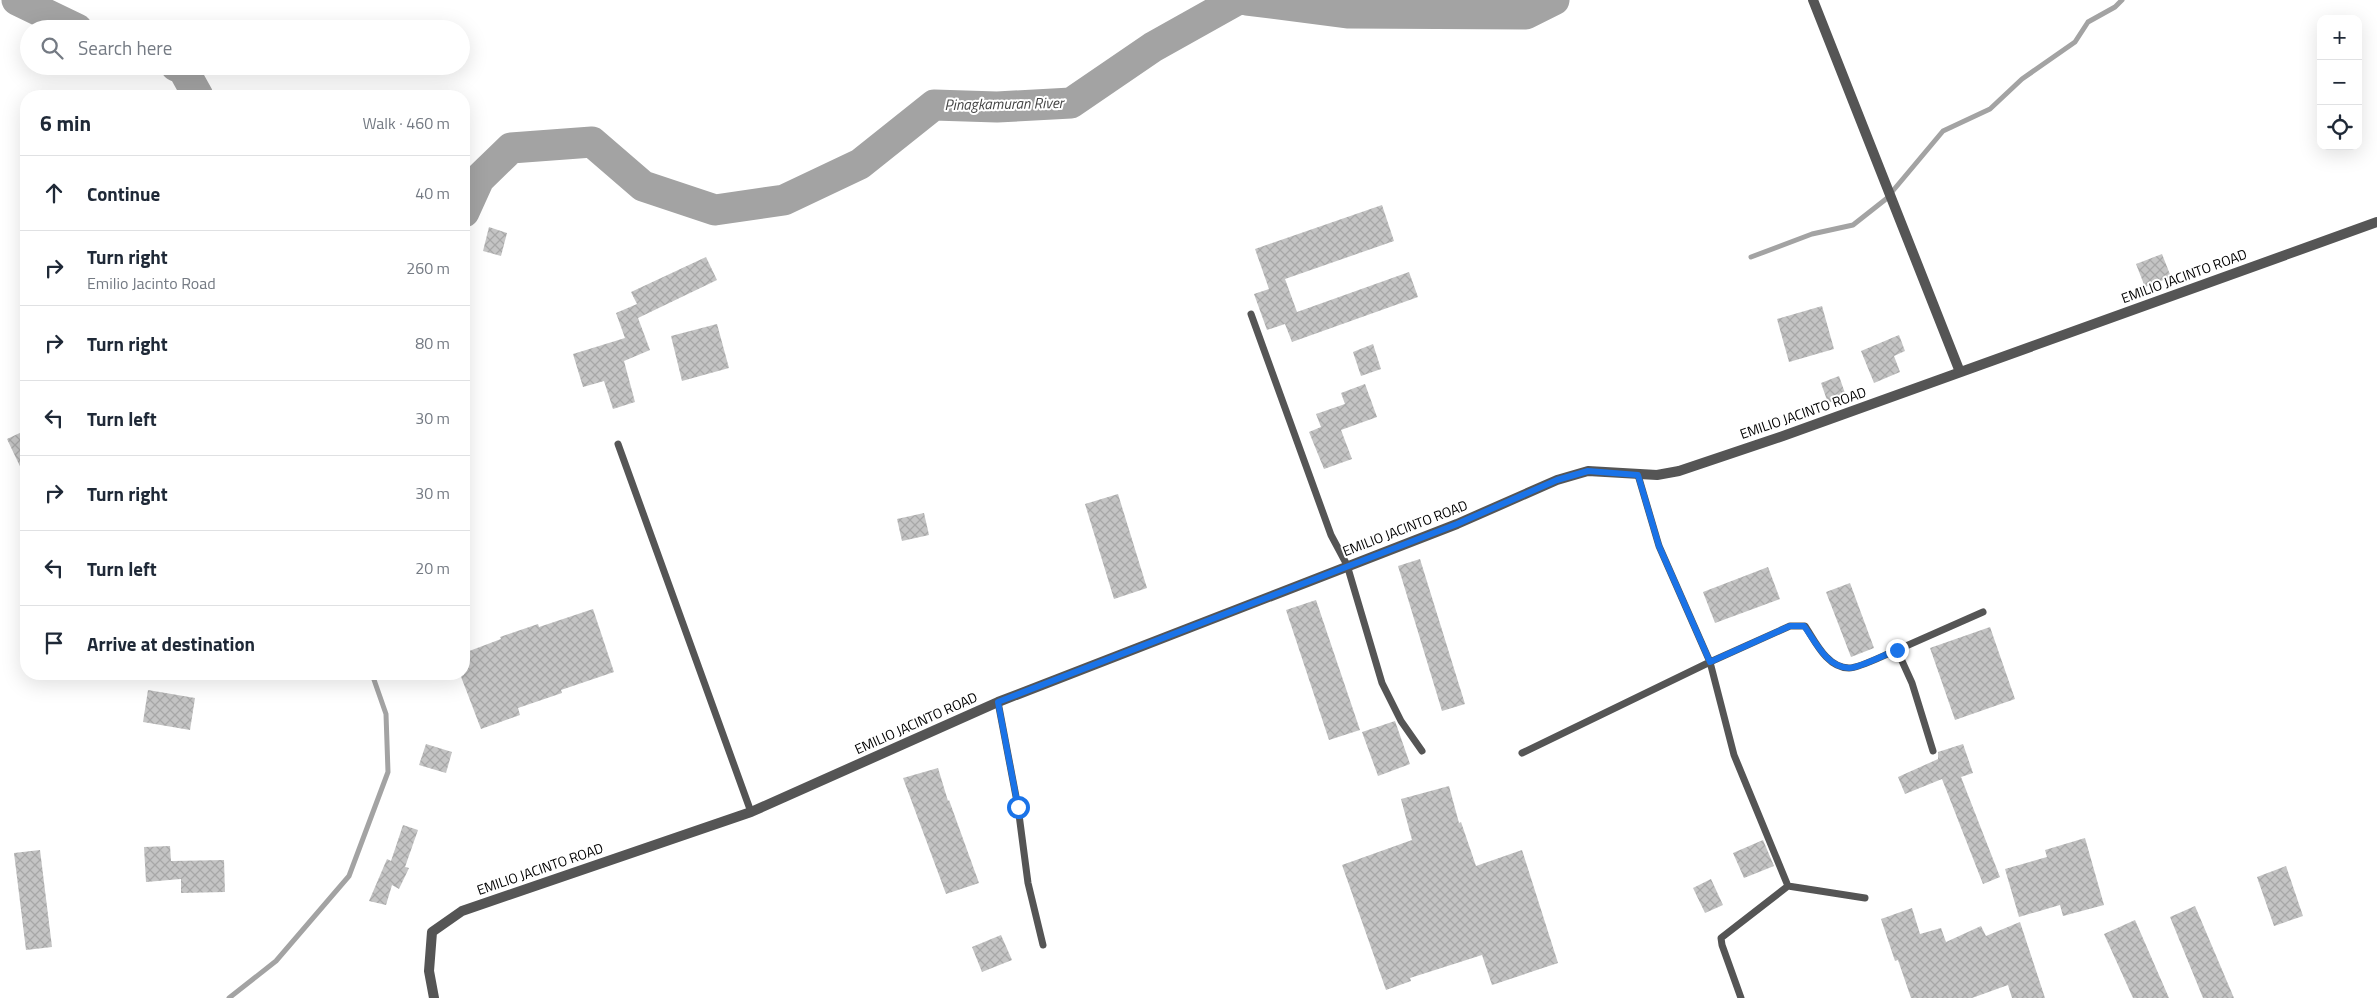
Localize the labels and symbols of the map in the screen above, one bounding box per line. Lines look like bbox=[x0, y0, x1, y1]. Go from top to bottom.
water label: Pinagkamuran River bbox=[944, 91, 1066, 116]
street label: EMILIO JACINTO ROAD bbox=[2118, 243, 2250, 308]
street label: EMILIO JACINTO ROAD bbox=[1737, 381, 1869, 444]
street label: EMILIO JACINTO ROAD bbox=[1339, 494, 1470, 561]
route end bbox=[1886, 639, 1909, 662]
street label: EMILIO JACINTO ROAD bbox=[851, 686, 981, 759]
route start bbox=[1007, 796, 1030, 819]
street label: EMILIO JACINTO ROAD bbox=[474, 837, 606, 900]

